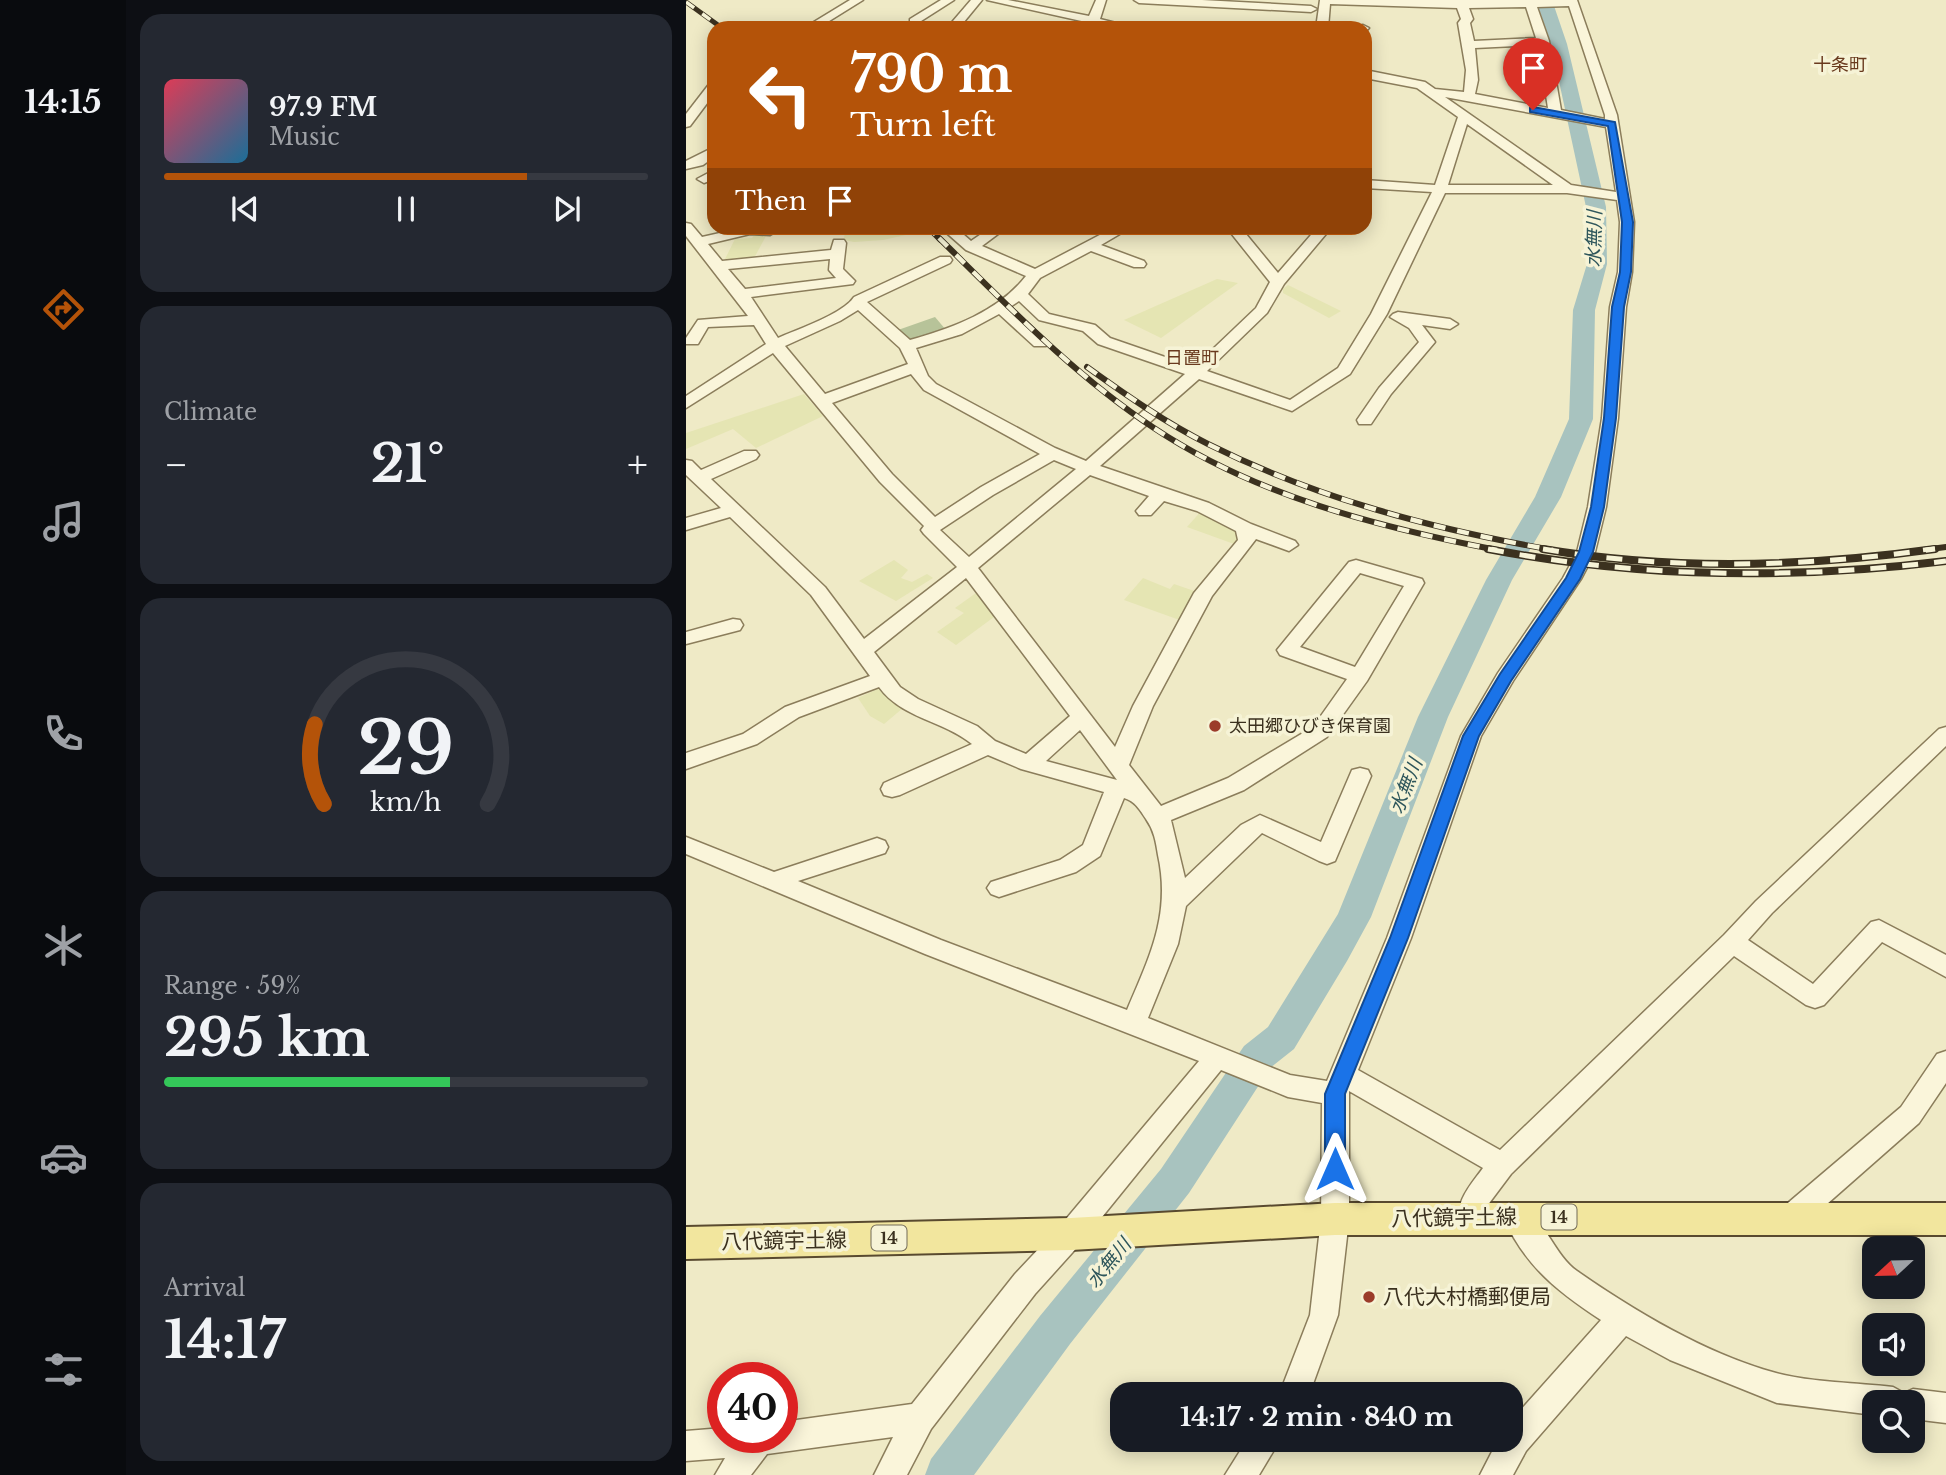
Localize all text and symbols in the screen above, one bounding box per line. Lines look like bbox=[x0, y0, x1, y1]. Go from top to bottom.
pin bbox=[1503, 38, 1563, 110]
text: 790 m bbox=[850, 44, 1013, 105]
icon: left bbox=[735, 49, 826, 140]
icon: arrive bbox=[1514, 49, 1552, 87]
district label: 十条町 bbox=[1813, 54, 1867, 76]
text: 14:15 bbox=[24, 82, 102, 122]
text: 97.9 FM bbox=[269, 91, 377, 123]
text: Turn left bbox=[850, 105, 996, 145]
text: Music bbox=[269, 123, 340, 151]
icon: arrive bbox=[821, 182, 859, 220]
text: Then bbox=[735, 185, 807, 217]
icon: previous bbox=[226, 190, 264, 228]
icon: pause bbox=[387, 190, 425, 228]
icon: next bbox=[548, 190, 586, 228]
water label: 水無川 bbox=[1582, 208, 1606, 268]
icon: directions bbox=[39, 285, 88, 334]
district label: 日置町 bbox=[1165, 347, 1219, 369]
text: Climate bbox=[164, 398, 257, 426]
text: 21° bbox=[371, 432, 445, 496]
text: − bbox=[164, 441, 188, 488]
text: + bbox=[627, 441, 648, 488]
icon: music bbox=[39, 497, 88, 546]
text: 29 bbox=[358, 703, 454, 794]
icon: phone bbox=[39, 709, 88, 758]
place label: 太田郷ひびき保育園 bbox=[1229, 715, 1391, 737]
marker: 太田郷ひびき保育園 bbox=[1207, 718, 1223, 734]
water label: 水無川 bbox=[1385, 753, 1428, 817]
text: km/h bbox=[371, 786, 441, 817]
icon: climate bbox=[39, 921, 88, 970]
text: Range · 59% bbox=[164, 972, 301, 1000]
text: 295 km bbox=[164, 1006, 370, 1070]
position arrow bbox=[1298, 1132, 1372, 1206]
icon: car bbox=[39, 1133, 88, 1182]
street label: 八代鏡宇土線 bbox=[1391, 1204, 1517, 1232]
road number: 14 bbox=[1542, 1204, 1576, 1230]
road number: 14 bbox=[872, 1226, 906, 1250]
street label: 八代鏡宇土線 bbox=[721, 1227, 847, 1255]
water label: 水無川 bbox=[1082, 1232, 1137, 1292]
north arrow bbox=[1862, 1236, 1925, 1298]
map controls bbox=[1862, 1236, 1925, 1453]
text: Arrival bbox=[164, 1274, 245, 1302]
place label: 八代大村橋郵便局 bbox=[1383, 1284, 1551, 1310]
marker: 八代大村橋郵便局 bbox=[1361, 1289, 1377, 1305]
text: 14:17 bbox=[164, 1308, 285, 1372]
button: sound bbox=[1862, 1313, 1925, 1376]
icon: filters bbox=[39, 1345, 88, 1394]
speed limit sign: 40 bbox=[707, 1362, 798, 1453]
button: search bbox=[1862, 1390, 1925, 1453]
text: 14:17 · 2 min · 840 m bbox=[1180, 1401, 1453, 1433]

